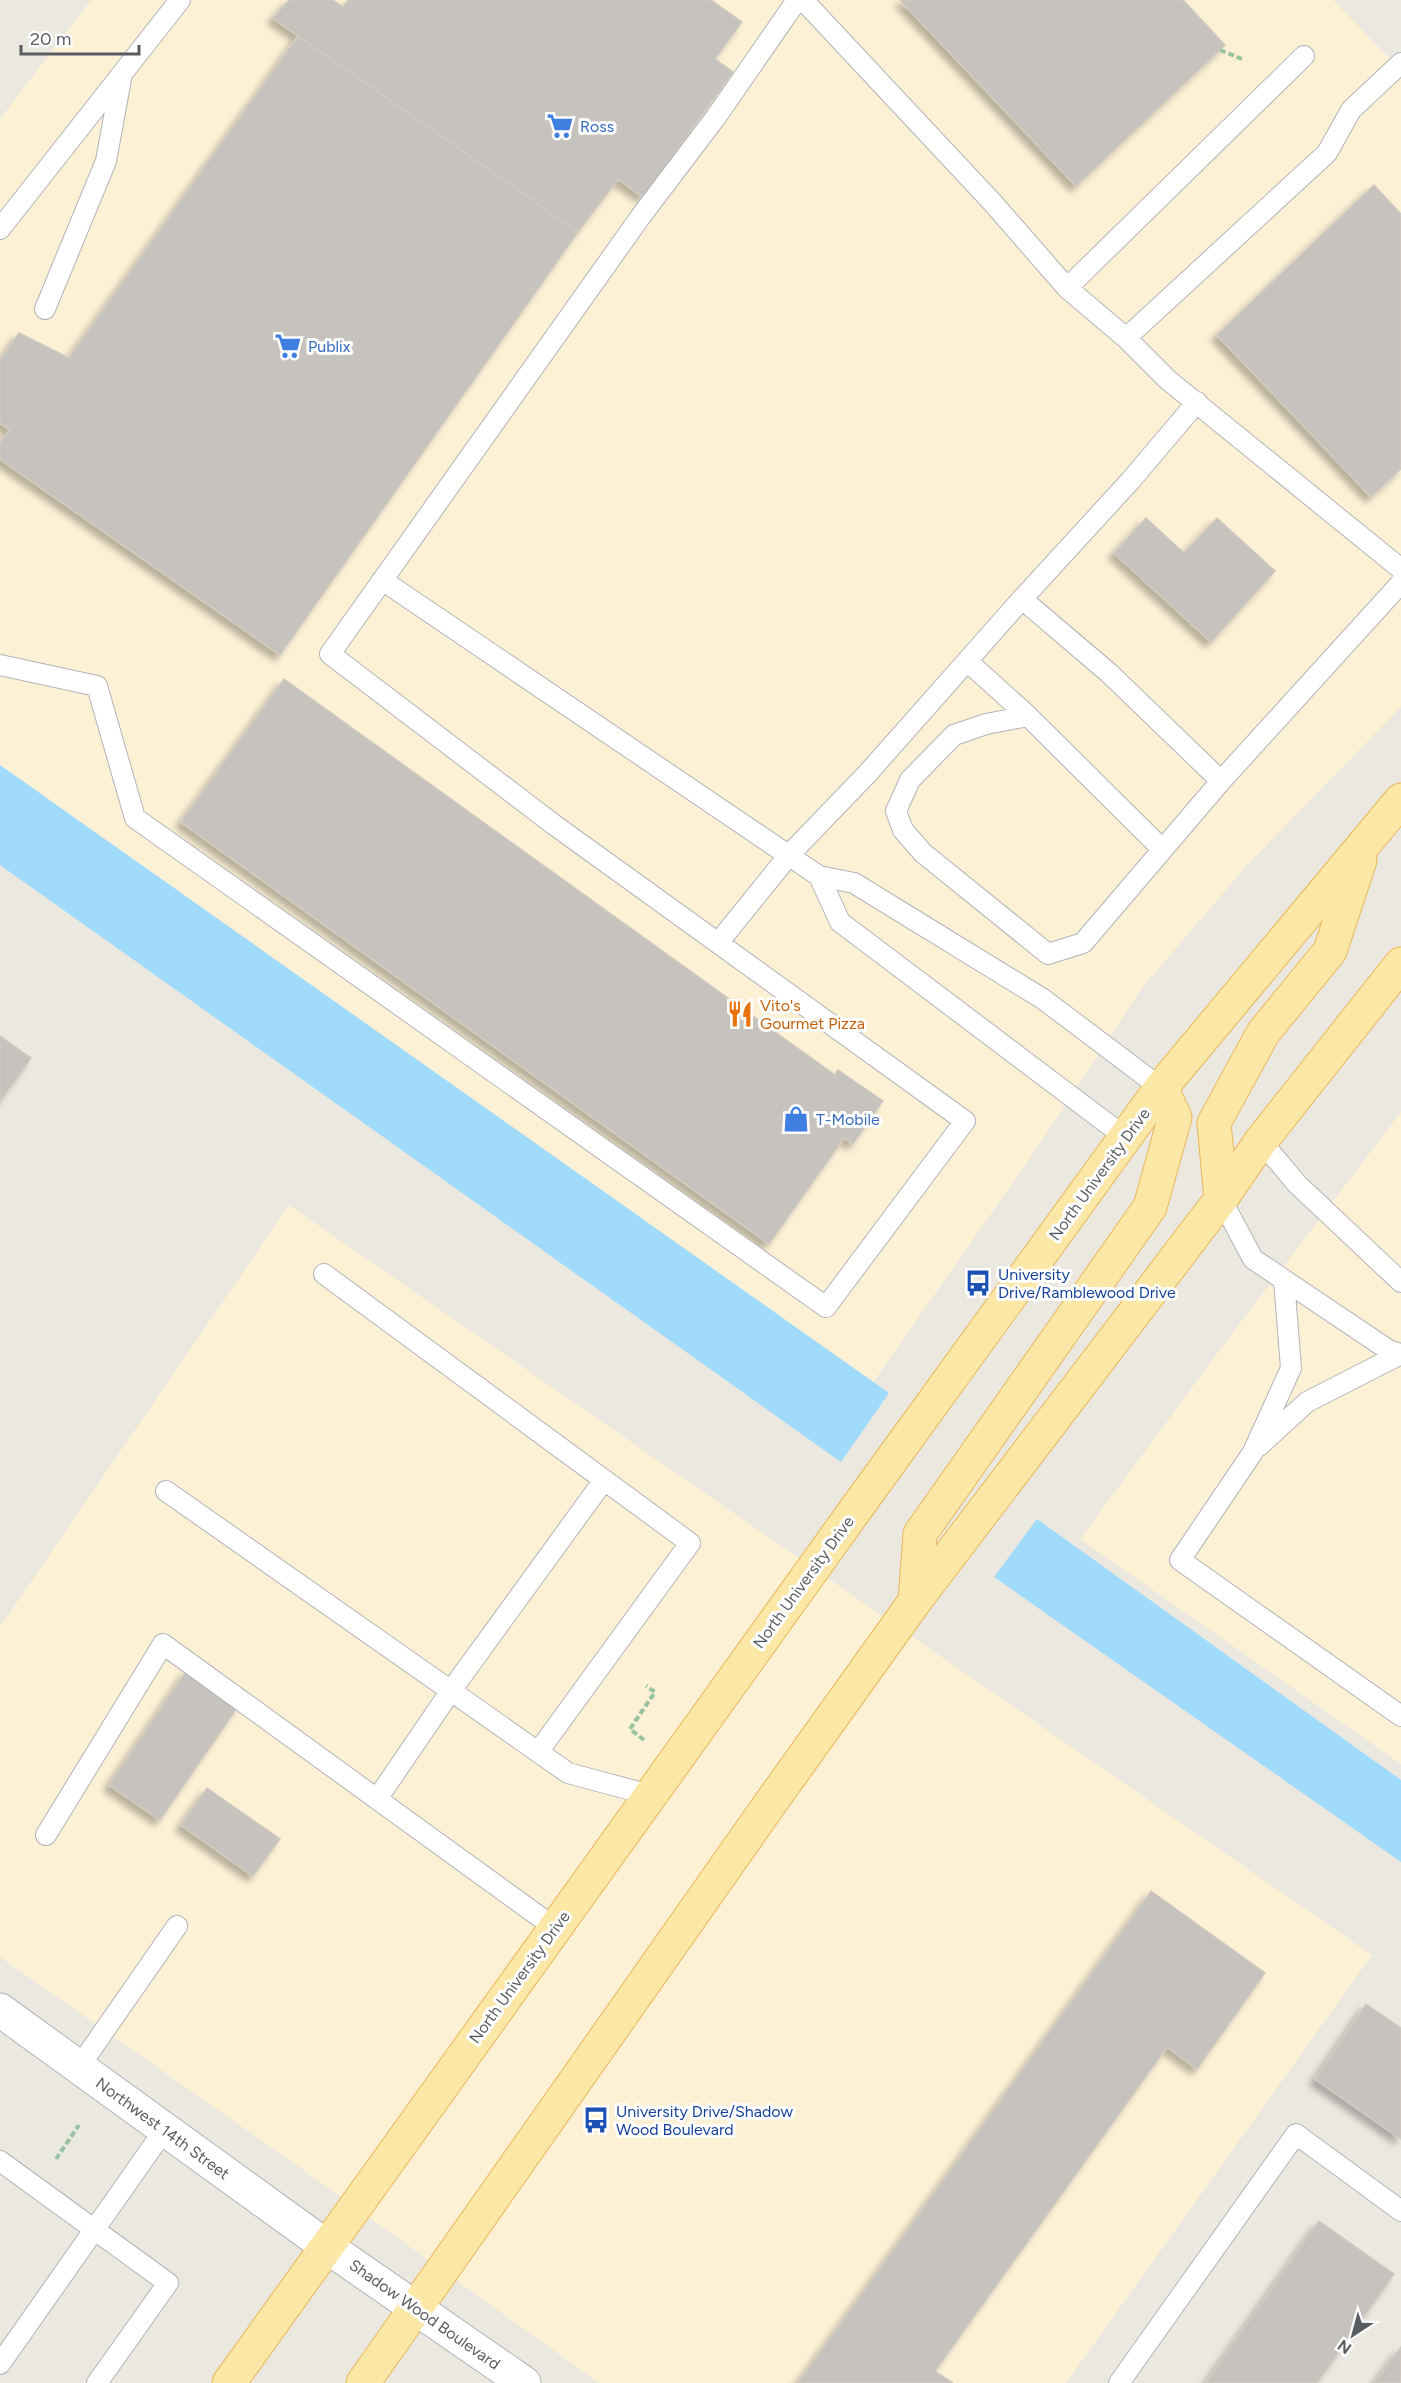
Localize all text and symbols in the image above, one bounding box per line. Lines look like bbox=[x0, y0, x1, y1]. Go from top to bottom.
scale bar bbox=[21, 18, 140, 56]
text: 20 m bbox=[30, 28, 71, 50]
supermarket icon: Ross bbox=[545, 111, 575, 141]
place label: Ross bbox=[580, 117, 614, 136]
supermarket icon: Publix bbox=[273, 331, 303, 361]
place label: Publix bbox=[308, 337, 351, 356]
place label: Vito's Gourmet Pizza bbox=[760, 996, 865, 1033]
restaurant icon: Vito's Gourmet Pizza bbox=[725, 999, 755, 1029]
shop icon: T-Mobile bbox=[781, 1104, 811, 1134]
street label: North University Drive bbox=[1045, 1104, 1154, 1244]
place label: T-Mobile bbox=[816, 1110, 880, 1129]
place label: University Drive/Ramblewood Drive bbox=[998, 1265, 1176, 1302]
bus stop icon: University Drive/Ramblewood Drive bbox=[963, 1268, 993, 1298]
street label: North University Drive bbox=[749, 1512, 858, 1652]
street label: North University Drive bbox=[465, 1907, 574, 2047]
street label: Northwest 14th Street bbox=[92, 2073, 233, 2183]
place label: University Drive/Shadow Wood Boulevard bbox=[616, 2102, 793, 2139]
bus stop icon: University Drive/Shadow Wood Boulevard bbox=[581, 2105, 611, 2135]
street label: Shadow Wood Boulevard bbox=[346, 2255, 504, 2374]
north arrow bbox=[1323, 2305, 1383, 2365]
text: N bbox=[1334, 2335, 1355, 2358]

